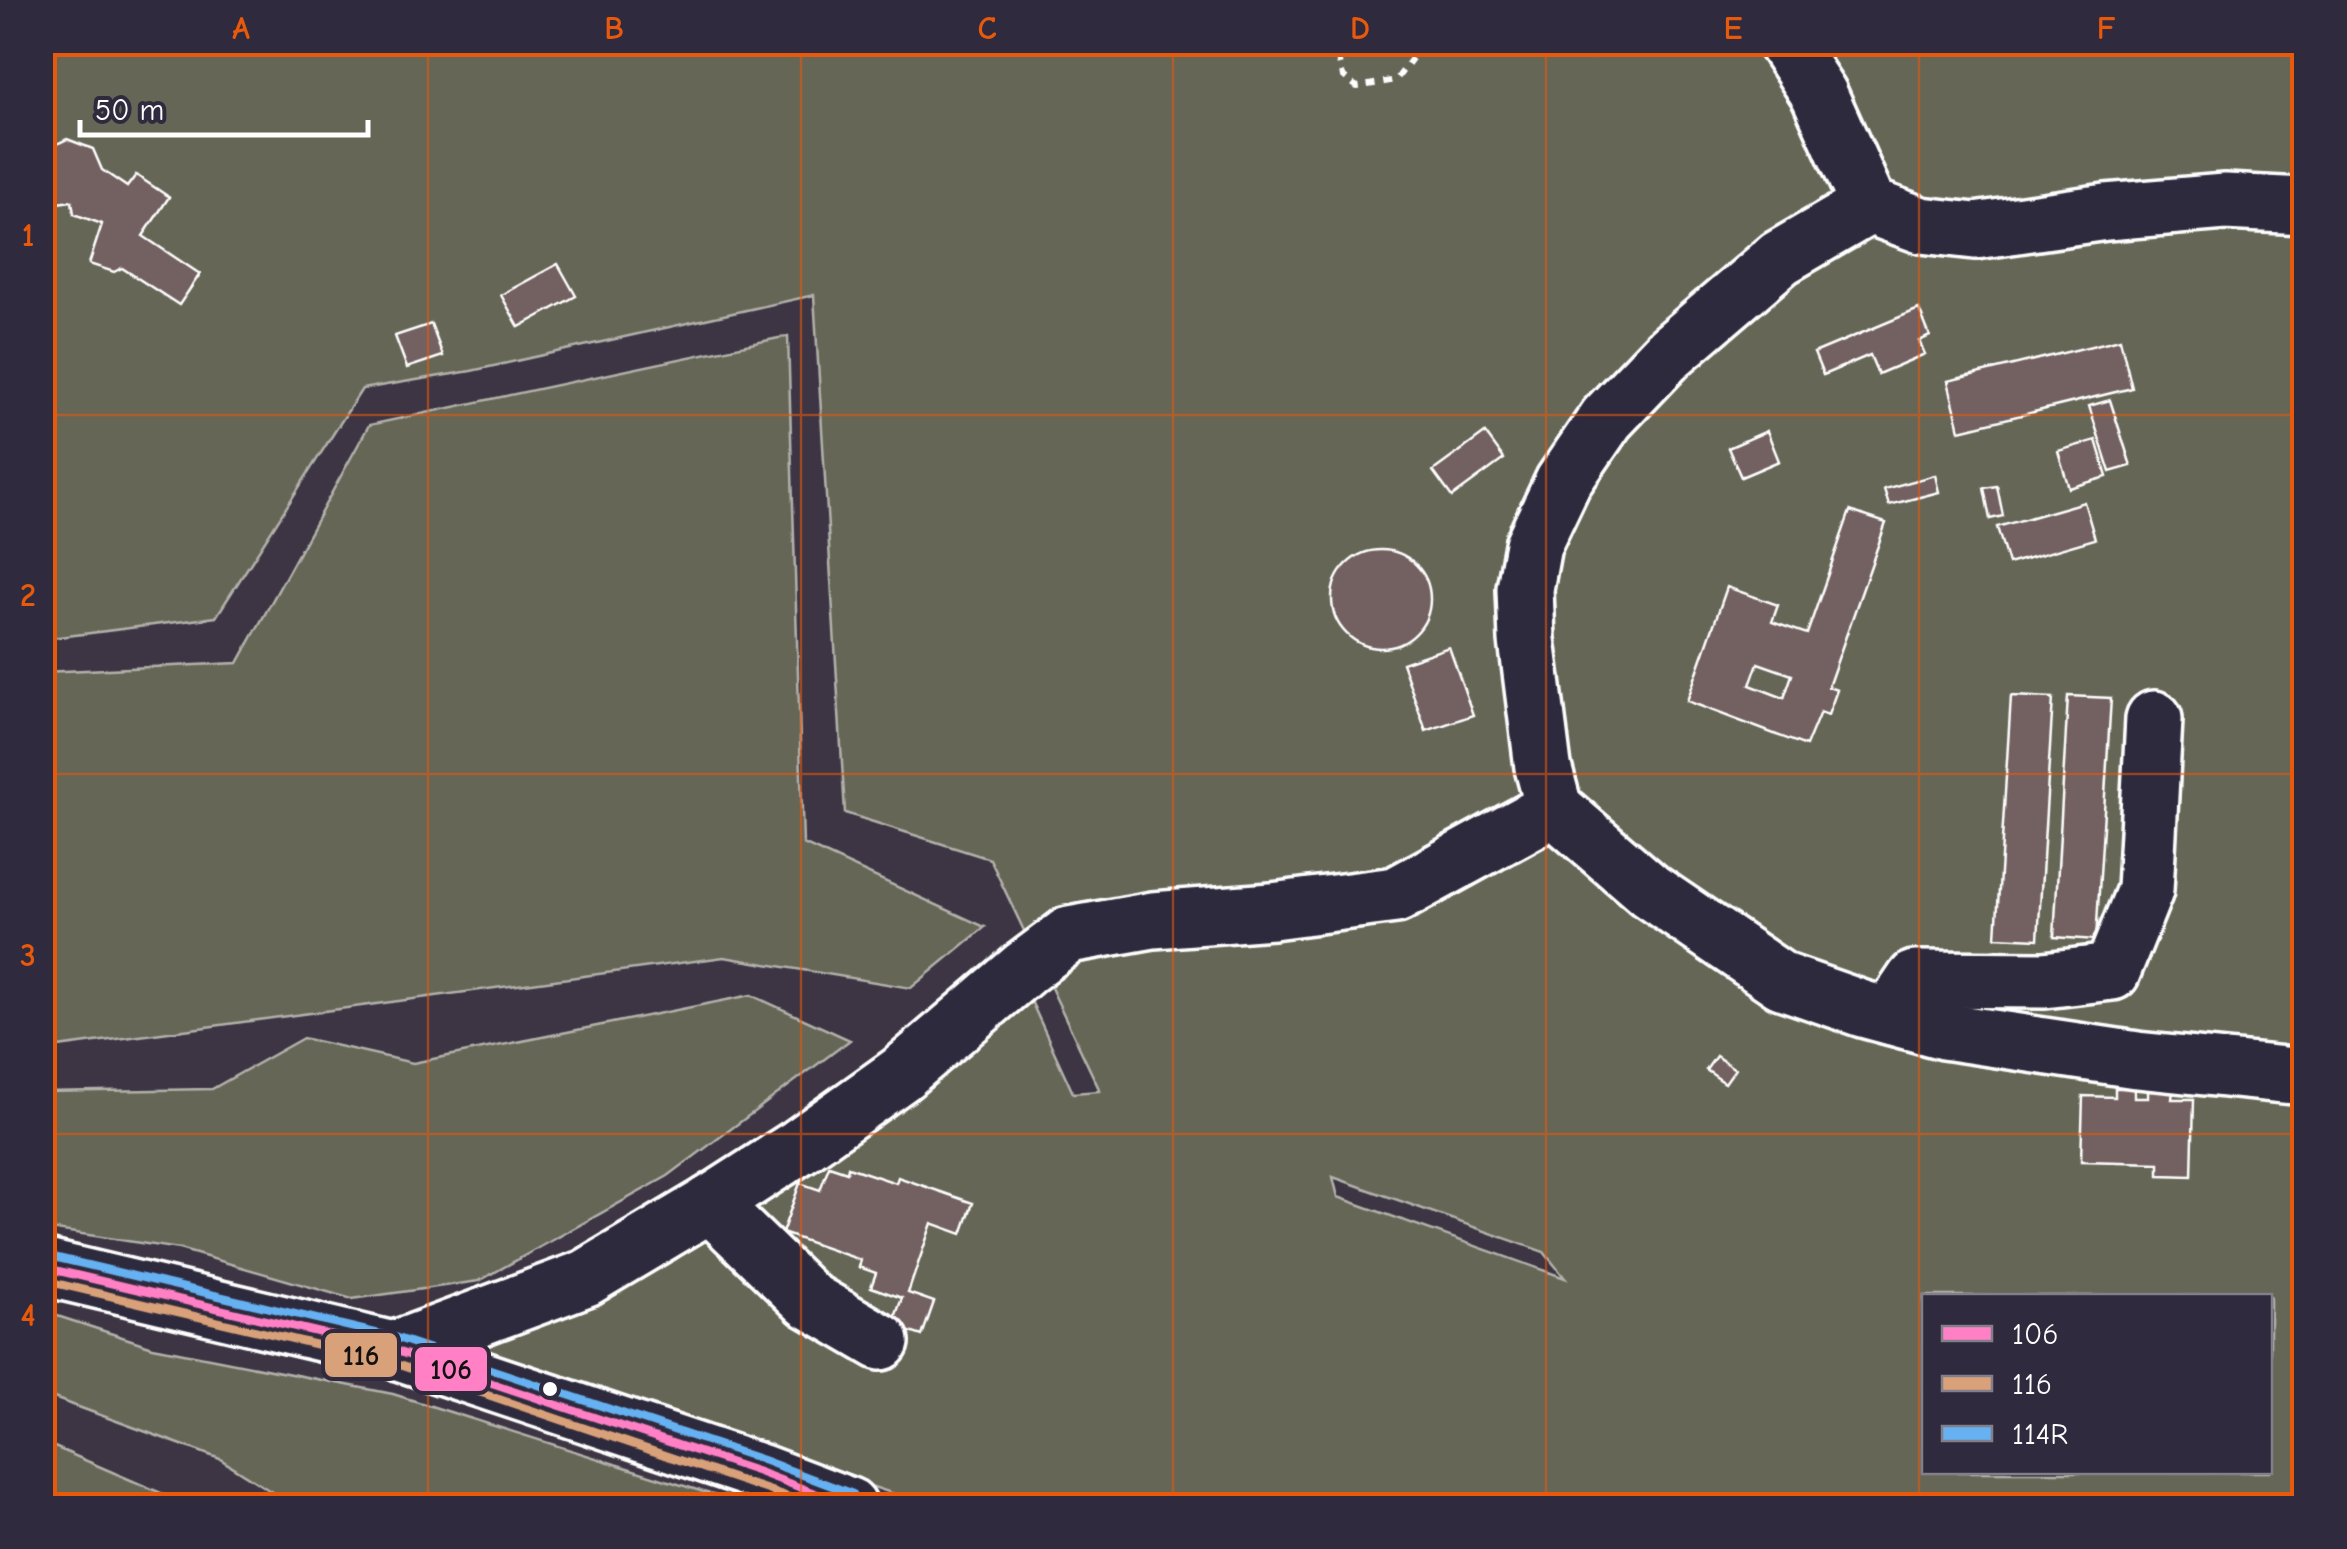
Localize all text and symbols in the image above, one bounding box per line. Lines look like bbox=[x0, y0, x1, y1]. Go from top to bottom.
text: A bbox=[232, 10, 250, 47]
text: B bbox=[604, 10, 624, 47]
text: C bbox=[977, 10, 997, 47]
text: D bbox=[1350, 10, 1370, 47]
text: E bbox=[1724, 10, 1743, 47]
text: F bbox=[2097, 10, 2116, 47]
scale bar bbox=[80, 75, 368, 137]
text: 50 m bbox=[95, 93, 164, 128]
text: 1 bbox=[22, 217, 34, 254]
text: 2 bbox=[20, 577, 36, 614]
text: 3 bbox=[20, 937, 36, 974]
legend bbox=[1922, 1294, 2272, 1474]
text: 4 bbox=[20, 1297, 36, 1334]
text: 106 bbox=[2012, 1317, 2058, 1352]
line badge: 116 bbox=[323, 1331, 399, 1379]
text: 116 bbox=[343, 1340, 379, 1372]
line badge: 106 bbox=[413, 1345, 489, 1393]
text: 106 bbox=[430, 1354, 472, 1386]
text: 116 bbox=[2012, 1367, 2052, 1402]
unlabelled marker bbox=[540, 1379, 560, 1399]
text: 114R bbox=[2012, 1417, 2068, 1452]

